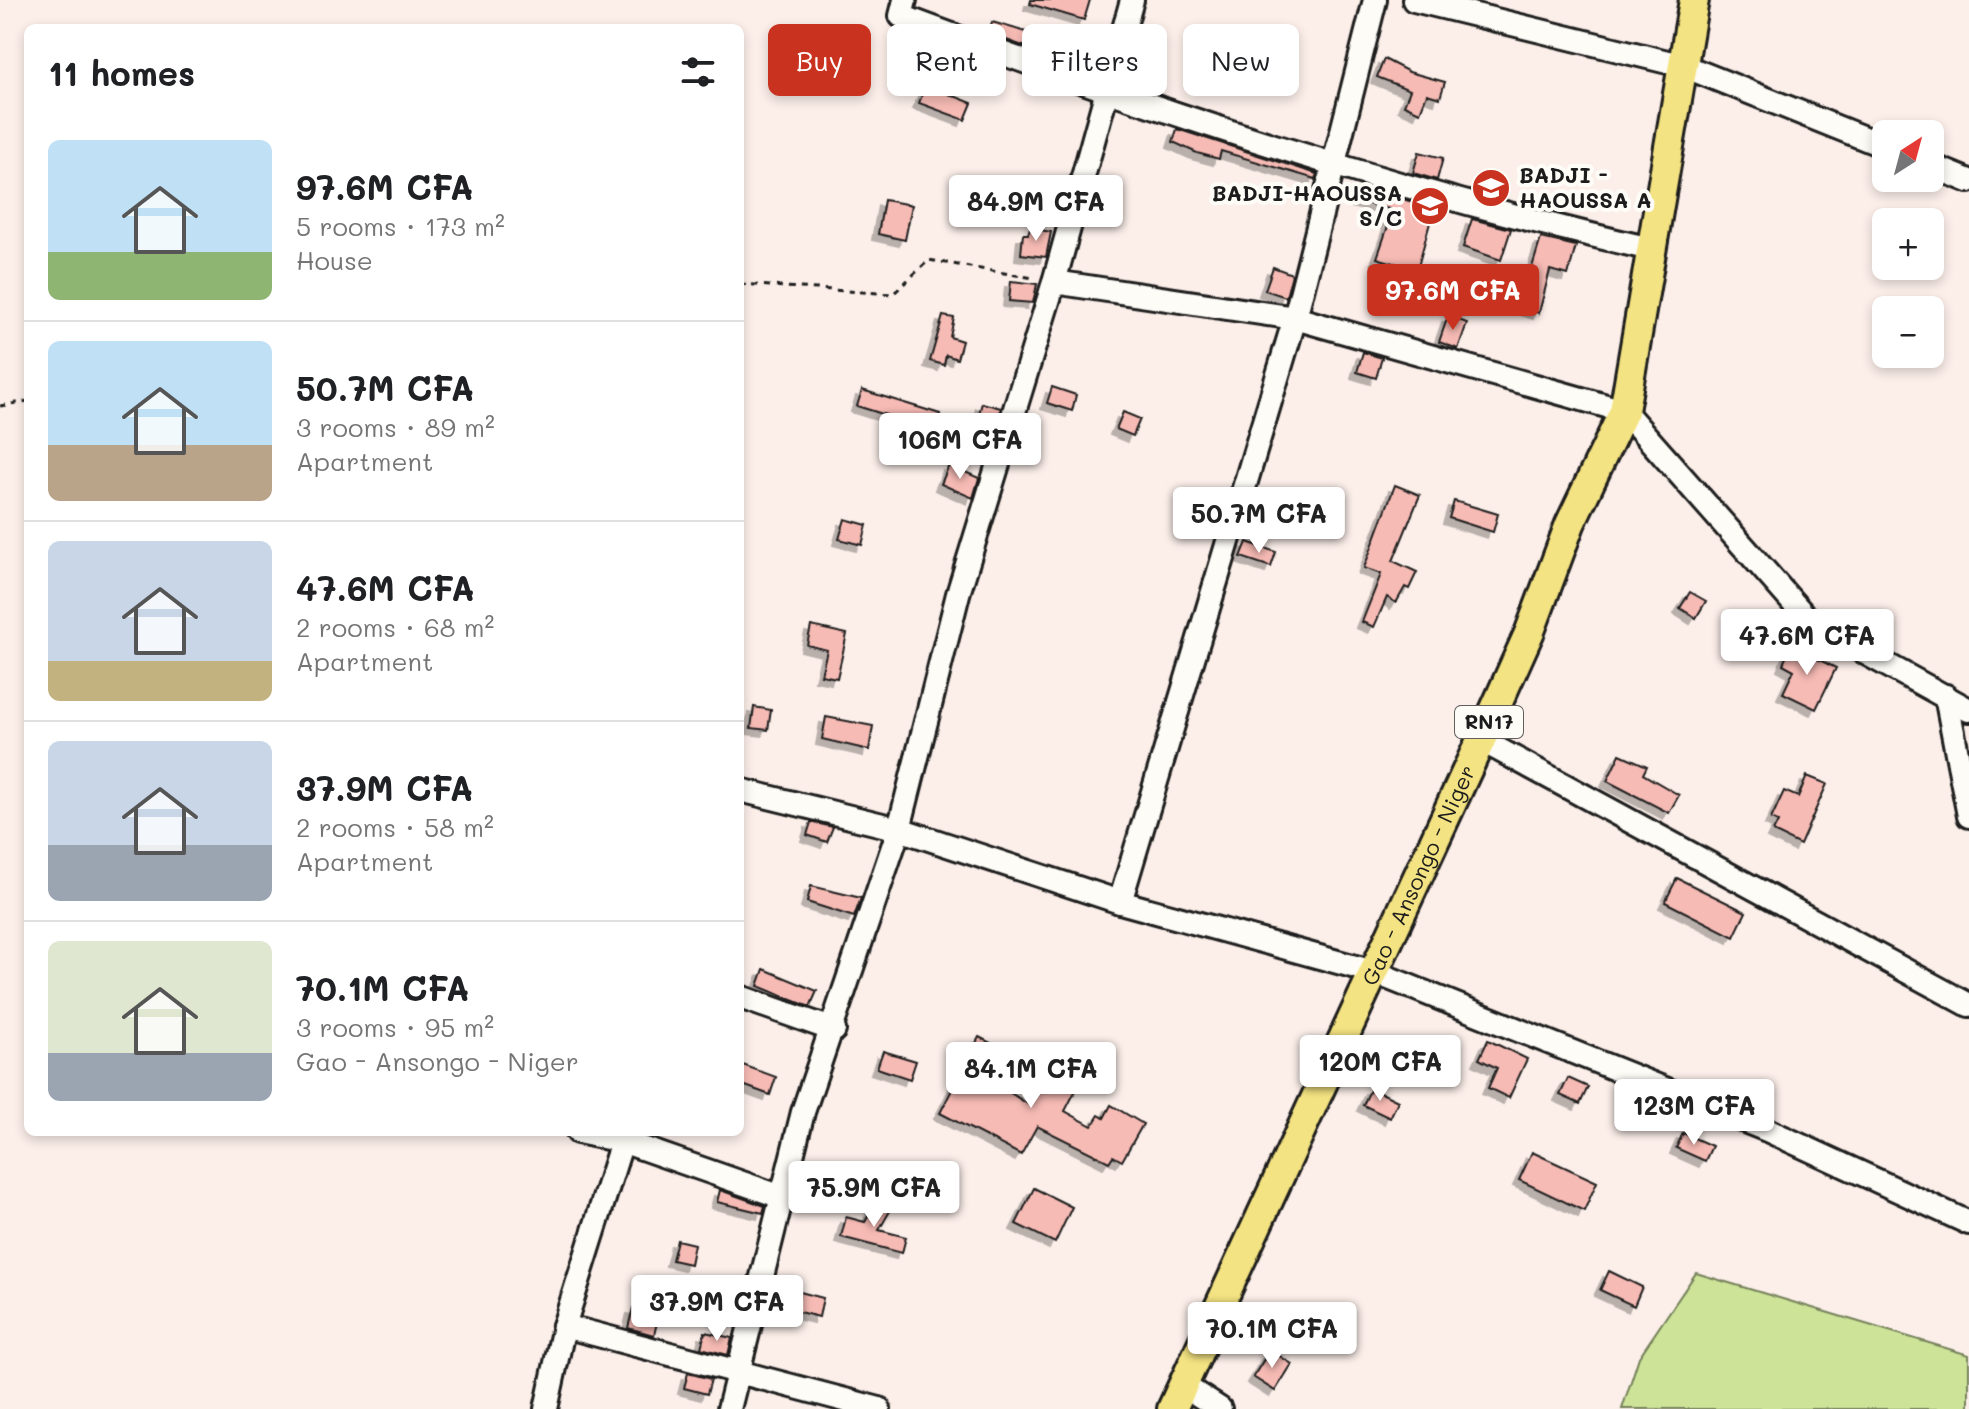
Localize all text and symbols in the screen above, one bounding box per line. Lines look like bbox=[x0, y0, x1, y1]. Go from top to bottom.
chip: Buy bbox=[768, 24, 871, 96]
chip: Rent bbox=[887, 24, 1006, 96]
chip: Filters bbox=[1022, 24, 1167, 96]
chip: New bbox=[1183, 24, 1299, 96]
text: 11 homes bbox=[48, 50, 195, 95]
icon: filters bbox=[676, 50, 720, 94]
north arrow bbox=[1872, 120, 1944, 192]
map controls bbox=[1872, 120, 1944, 368]
place label: BADJI - HAOUSSA A bbox=[1519, 160, 1652, 214]
text: 97.6M CFA bbox=[296, 164, 473, 209]
school or university icon: BADJI - HAOUSSA A bbox=[1470, 167, 1512, 209]
icon: home bbox=[112, 172, 208, 268]
pin: 84.9M CFA bbox=[944, 175, 1128, 243]
place label: BADJI-HAOUSSA S/C bbox=[1212, 178, 1402, 232]
text: 84.9M CFA bbox=[967, 184, 1105, 218]
school or university icon: BADJI-HAOUSSA S/C bbox=[1409, 185, 1451, 227]
button: + bbox=[1872, 208, 1944, 280]
text: 5 rooms · 173 m² bbox=[296, 209, 505, 243]
text: House bbox=[296, 243, 373, 277]
pin: 97.6M CFA bbox=[1361, 264, 1545, 332]
text: 97.6M CFA bbox=[1385, 273, 1521, 307]
button: − bbox=[1872, 296, 1944, 368]
text: 50.7M CFA bbox=[296, 365, 474, 410]
icon: home bbox=[112, 373, 208, 469]
text: 3 rooms · 89 m² bbox=[296, 410, 495, 444]
pin: 106M CFA bbox=[877, 413, 1043, 481]
text: 106M CFA bbox=[897, 422, 1023, 456]
text: Apartment bbox=[296, 444, 433, 478]
pin: 50.7M CFA bbox=[1167, 487, 1351, 555]
text: 50.7M CFA bbox=[1191, 496, 1327, 530]
text: 47.6M CFA bbox=[296, 565, 475, 610]
icon: home bbox=[112, 573, 208, 669]
pin: 47.6M CFA bbox=[1715, 609, 1899, 677]
text: 2 rooms · 68 m² bbox=[296, 610, 494, 644]
text: 47.6M CFA bbox=[1739, 618, 1875, 652]
text: Apartment bbox=[296, 644, 433, 678]
road number: RN17 bbox=[1455, 706, 1523, 738]
street label: Gao - Ansongo - Niger bbox=[1355, 760, 1481, 990]
text: 37.9M CFA bbox=[296, 765, 473, 810]
icon: home bbox=[112, 773, 208, 869]
text: 2 rooms · 58 m² bbox=[296, 810, 494, 844]
text: Apartment bbox=[296, 844, 433, 878]
text: 70.1M CFA bbox=[296, 965, 469, 1010]
icon: home bbox=[112, 973, 208, 1069]
text: 3 rooms · 95 m² bbox=[296, 1010, 494, 1044]
pin: 120M CFA bbox=[1297, 1035, 1463, 1103]
pin: 84.1M CFA bbox=[939, 1042, 1123, 1110]
text: Gao - Ansongo - Niger bbox=[296, 1044, 579, 1078]
text: 120M CFA bbox=[1318, 1044, 1442, 1078]
text: 84.1M CFA bbox=[964, 1051, 1098, 1085]
pin: 123M CFA bbox=[1611, 1079, 1777, 1147]
text: 123M CFA bbox=[1632, 1088, 1756, 1122]
pin: 75.9M CFA bbox=[782, 1161, 966, 1229]
text: 75.9M CFA bbox=[806, 1170, 942, 1204]
pin: 37.9M CFA bbox=[625, 1275, 809, 1343]
text: 37.9M CFA bbox=[649, 1284, 785, 1318]
pin: 70.1M CFA bbox=[1180, 1302, 1364, 1370]
text: 70.1M CFA bbox=[1206, 1311, 1338, 1345]

